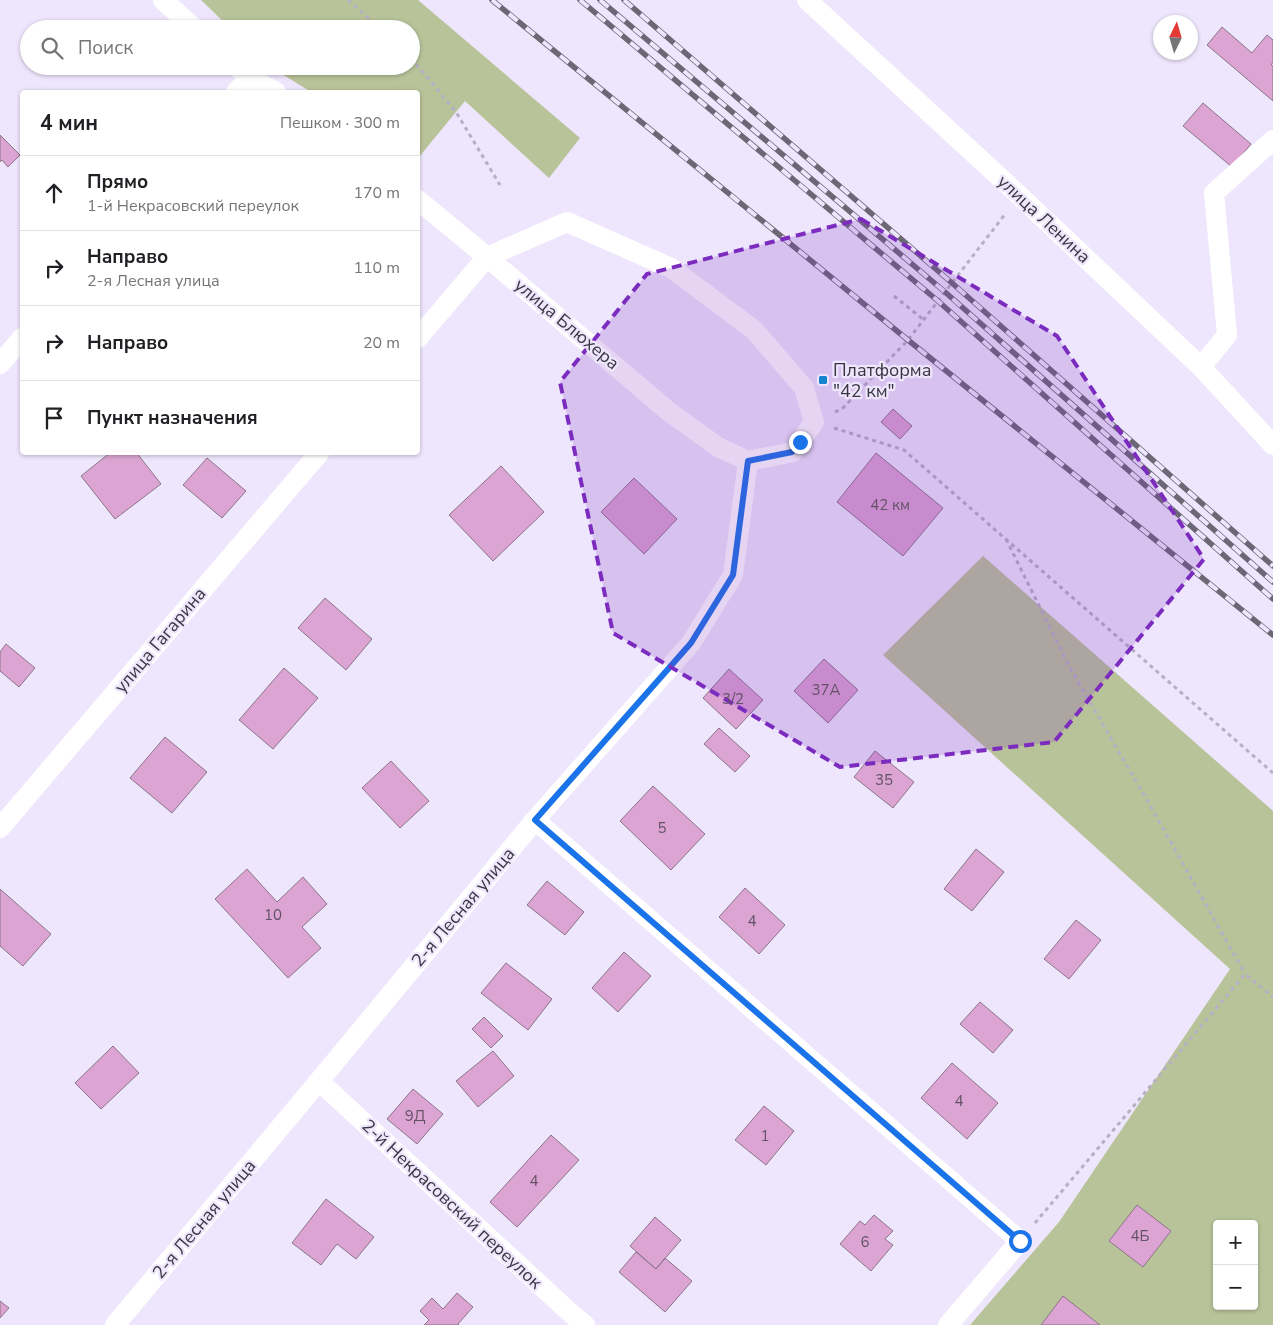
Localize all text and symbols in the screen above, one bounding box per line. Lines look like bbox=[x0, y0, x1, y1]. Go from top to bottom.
north arrow bbox=[1153, 15, 1198, 60]
search box bbox=[20, 20, 420, 75]
icon: search bbox=[38, 34, 66, 62]
text: Поиск bbox=[78, 35, 133, 61]
text: 4 мин bbox=[40, 109, 98, 137]
text: Пешком · 300 m bbox=[280, 112, 400, 134]
text: Прямо bbox=[87, 169, 148, 195]
street label: улица Ленина bbox=[992, 170, 1096, 268]
icon: ahead bbox=[40, 179, 68, 207]
text: 170 m bbox=[353, 182, 400, 204]
text: 1-й Некрасовский переулок bbox=[87, 195, 299, 217]
text: Направо bbox=[87, 244, 168, 270]
icon: right bbox=[40, 254, 68, 282]
text: 110 m bbox=[353, 257, 400, 279]
text: 2-я Лесная улица bbox=[87, 270, 220, 292]
street label: улица Блюхера bbox=[509, 273, 625, 375]
icon: right bbox=[40, 329, 68, 357]
text: Направо bbox=[87, 330, 168, 356]
text: 20 m bbox=[363, 332, 400, 354]
place label: Платформа "42 км" bbox=[833, 358, 931, 403]
marker: Платформа "42 км" bbox=[817, 374, 829, 386]
icon: arrive bbox=[40, 404, 68, 432]
text: Пункт назначения bbox=[87, 405, 258, 431]
route end bbox=[789, 431, 812, 454]
house number: 42 км bbox=[870, 495, 910, 515]
street label: улица Гагарина bbox=[109, 582, 211, 698]
house number: 37А bbox=[812, 680, 841, 700]
house number: 3/2 bbox=[722, 689, 744, 709]
house number: 35 bbox=[875, 770, 893, 790]
house number: 5 bbox=[657, 818, 667, 838]
street label: 2-я Лесная улица bbox=[406, 842, 520, 972]
house number: 10 bbox=[264, 905, 282, 925]
house number: 4 bbox=[747, 911, 757, 931]
house number: 4 bbox=[954, 1091, 964, 1111]
house number: 9Д bbox=[405, 1106, 426, 1126]
street label: 2-й Некрасовский переулок bbox=[357, 1114, 548, 1294]
house number: 1 bbox=[760, 1126, 770, 1146]
street label: 2-я Лесная улица bbox=[147, 1154, 261, 1284]
house number: 4 bbox=[529, 1171, 539, 1191]
map controls bbox=[1213, 1220, 1258, 1310]
button: + bbox=[1213, 1220, 1258, 1265]
house number: 4Б bbox=[1131, 1226, 1150, 1246]
route start bbox=[1009, 1230, 1032, 1253]
house number: 6 bbox=[860, 1232, 870, 1252]
button: − bbox=[1213, 1265, 1258, 1310]

